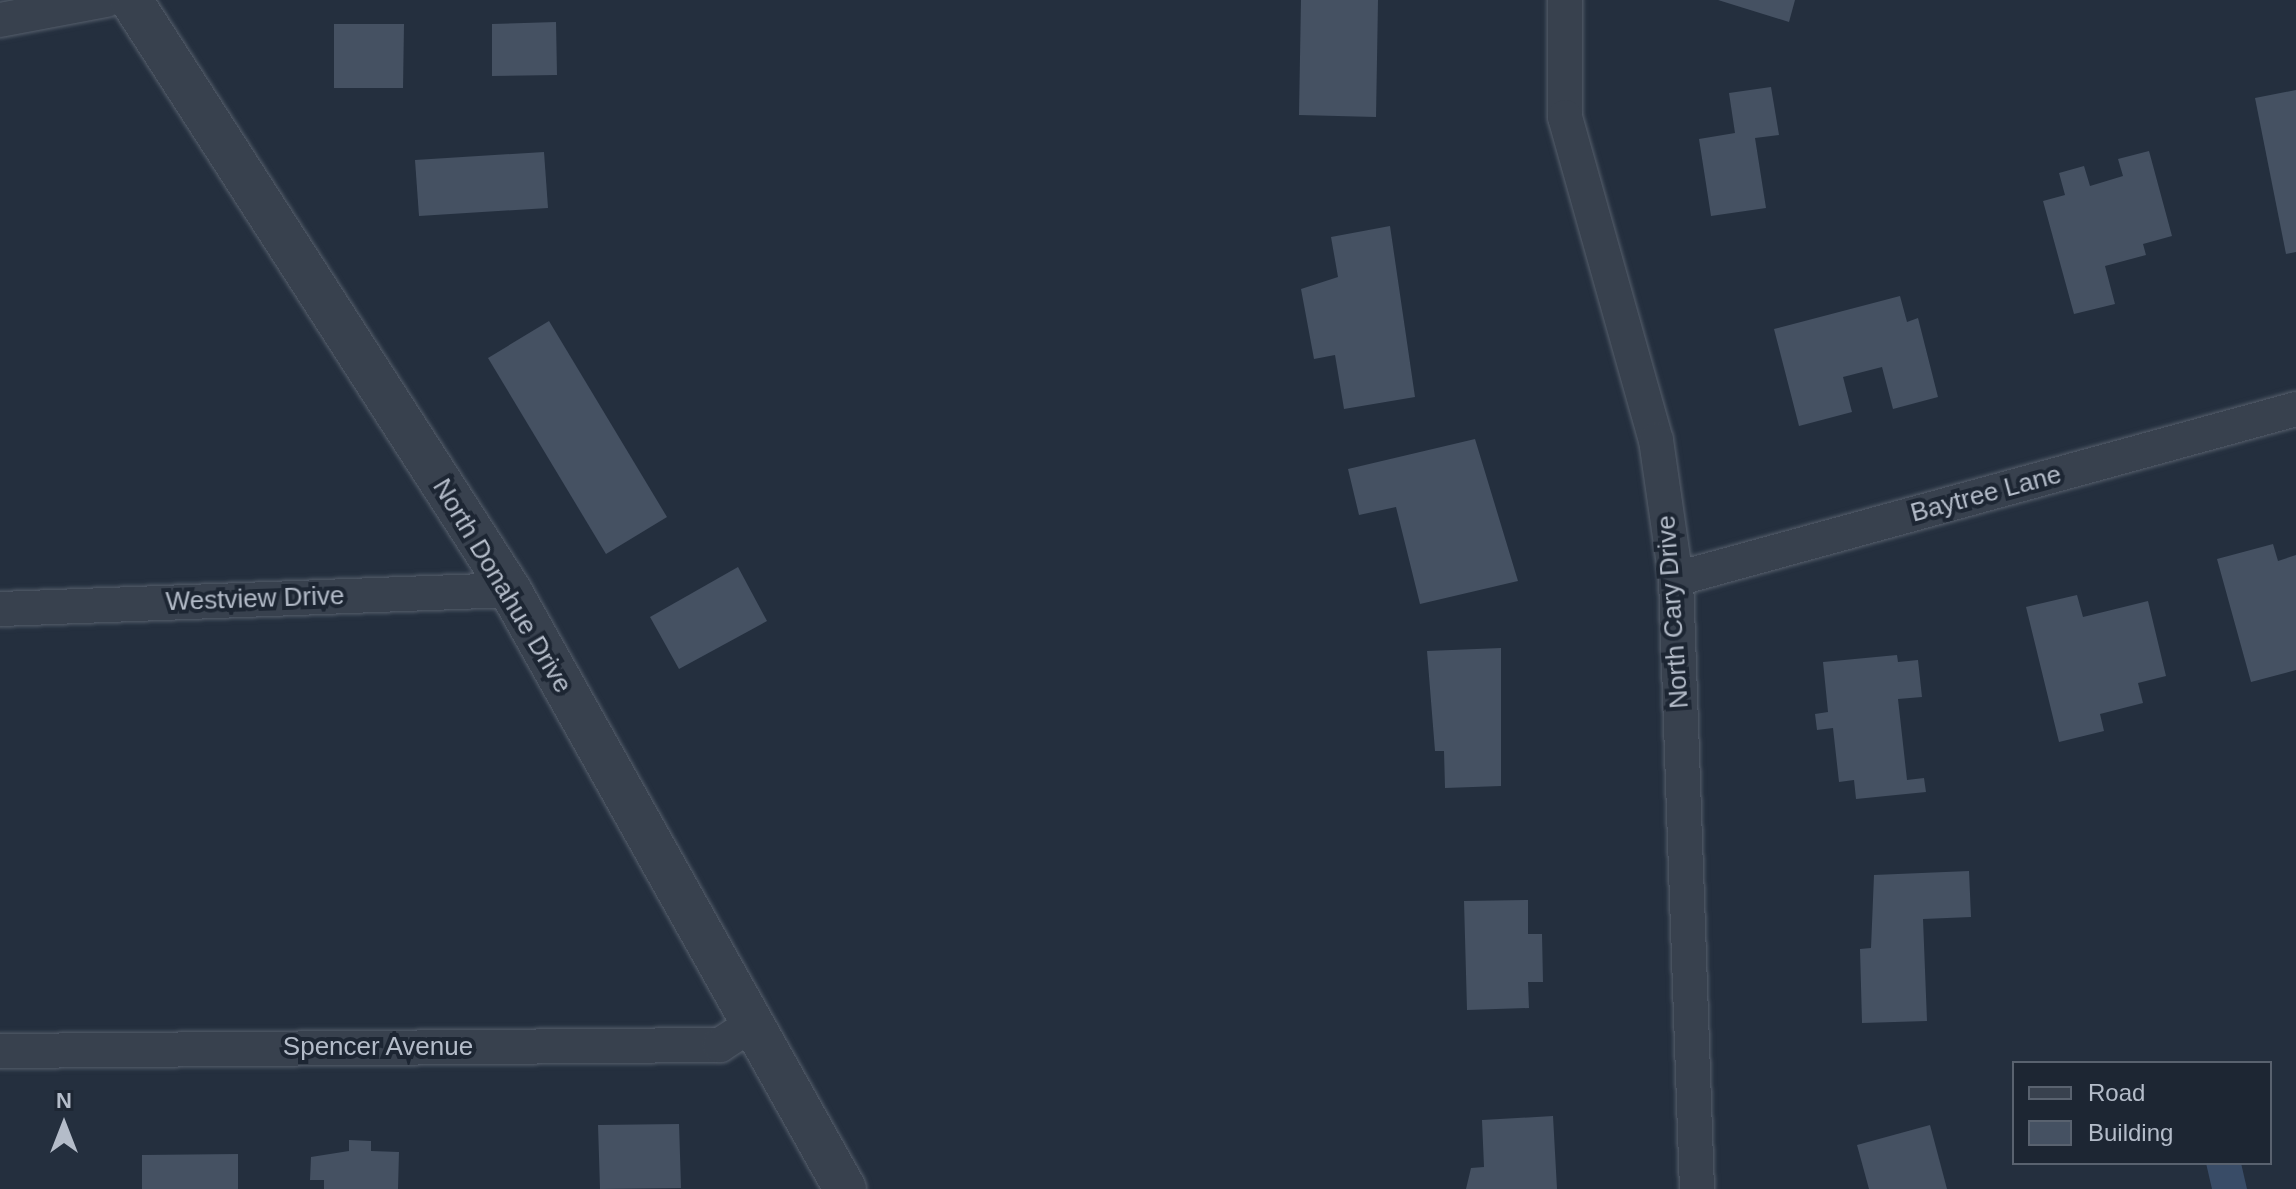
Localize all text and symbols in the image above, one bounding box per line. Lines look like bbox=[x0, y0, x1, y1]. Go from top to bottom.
street label: Baytree Lane bbox=[1907, 459, 2065, 529]
street label: North Donahue Drive bbox=[426, 473, 578, 699]
street label: North Cary Drive bbox=[1651, 514, 1695, 710]
street label: Westview Drive bbox=[165, 580, 345, 618]
street label: Spencer Avenue bbox=[282, 1031, 474, 1063]
legend bbox=[2012, 1061, 2272, 1165]
text: Road bbox=[2088, 1079, 2145, 1106]
north arrow bbox=[24, 1085, 104, 1165]
text: N bbox=[56, 1088, 72, 1113]
text: Building bbox=[2088, 1119, 2173, 1146]

